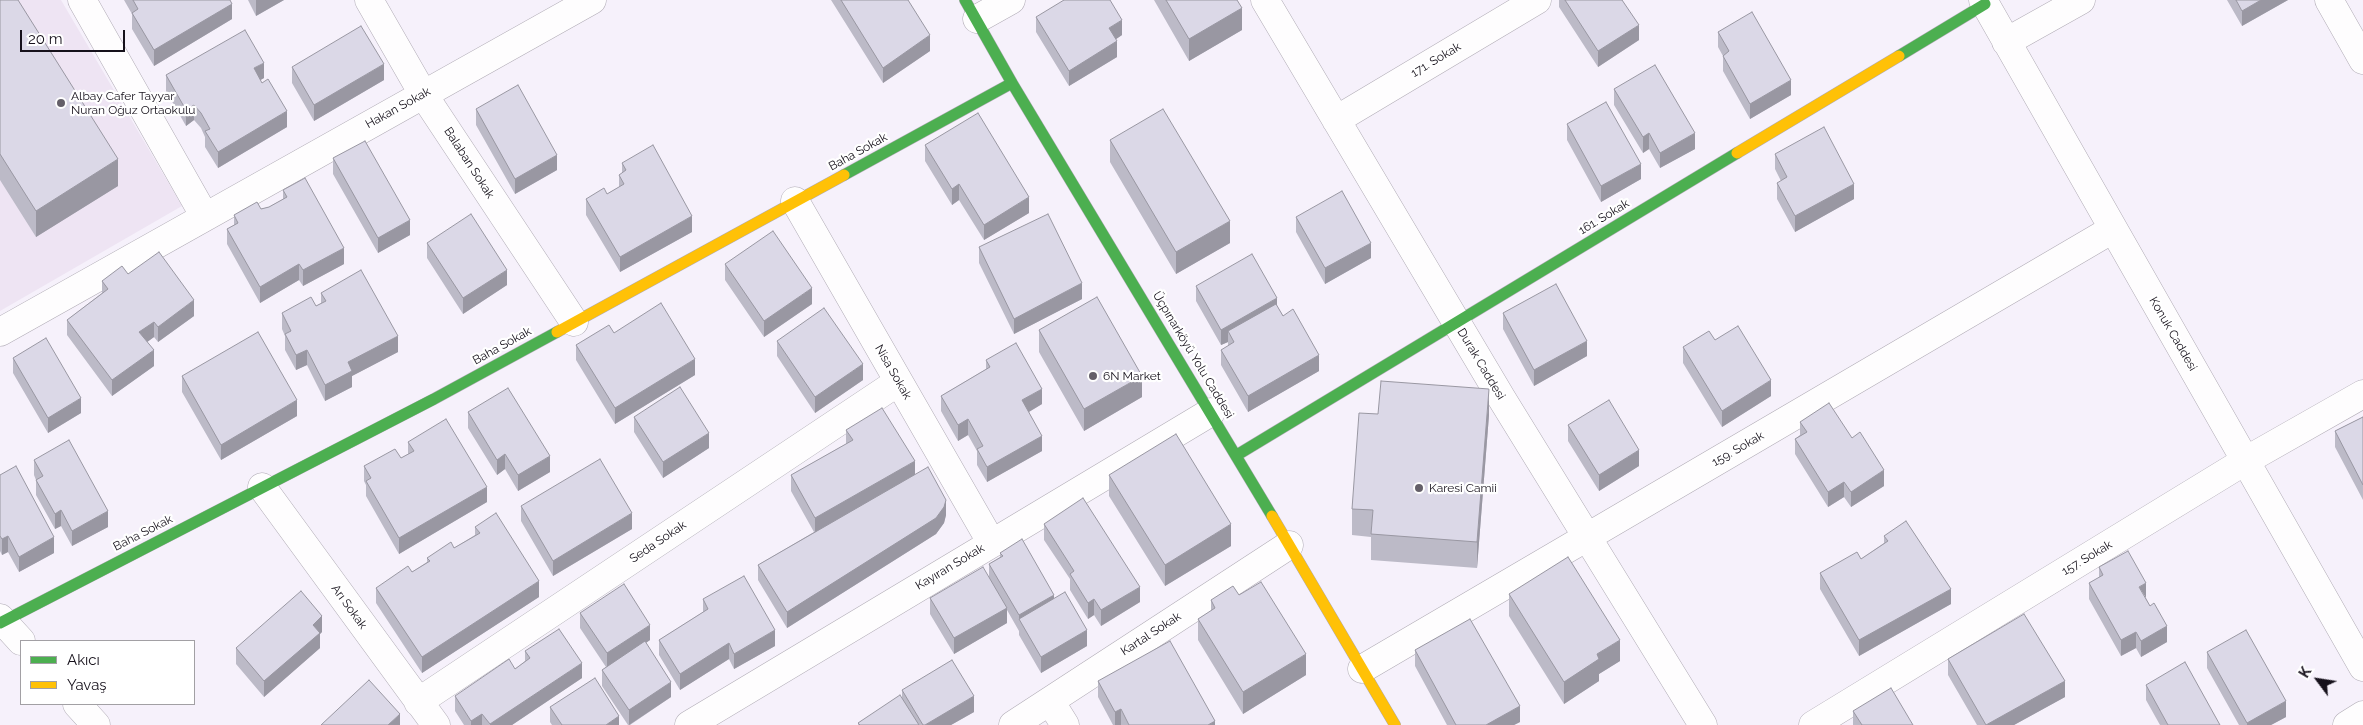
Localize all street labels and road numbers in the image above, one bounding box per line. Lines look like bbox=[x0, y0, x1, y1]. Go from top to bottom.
street label: 171. Sokak bbox=[1408, 40, 1464, 80]
street label: Hakan Sokak bbox=[363, 84, 433, 132]
street label: Balaban Sokak bbox=[441, 125, 497, 201]
street label: Baha Sokak bbox=[826, 130, 890, 174]
street label: 161. Sokak bbox=[1576, 196, 1632, 238]
street label: Üçpınarköyü Yolu Caddesi bbox=[1149, 289, 1237, 421]
street label: Konuk Caddesi bbox=[2146, 294, 2200, 374]
street label: Baha Sokak bbox=[470, 324, 534, 368]
street label: Durak Caddesi bbox=[1454, 326, 1508, 402]
street label: Nisa Sokak bbox=[872, 342, 914, 402]
street label: 159. Sokak bbox=[1709, 428, 1767, 470]
street label: Baha Sokak bbox=[111, 512, 175, 554]
street label: Seda Sokak bbox=[627, 518, 689, 566]
street label: 157. Sokak bbox=[2059, 537, 2115, 579]
street label: Kayıran Sokak bbox=[913, 541, 987, 593]
street label: Arı Sokak bbox=[328, 582, 370, 632]
street label: Kartal Sokak bbox=[1118, 609, 1184, 659]

